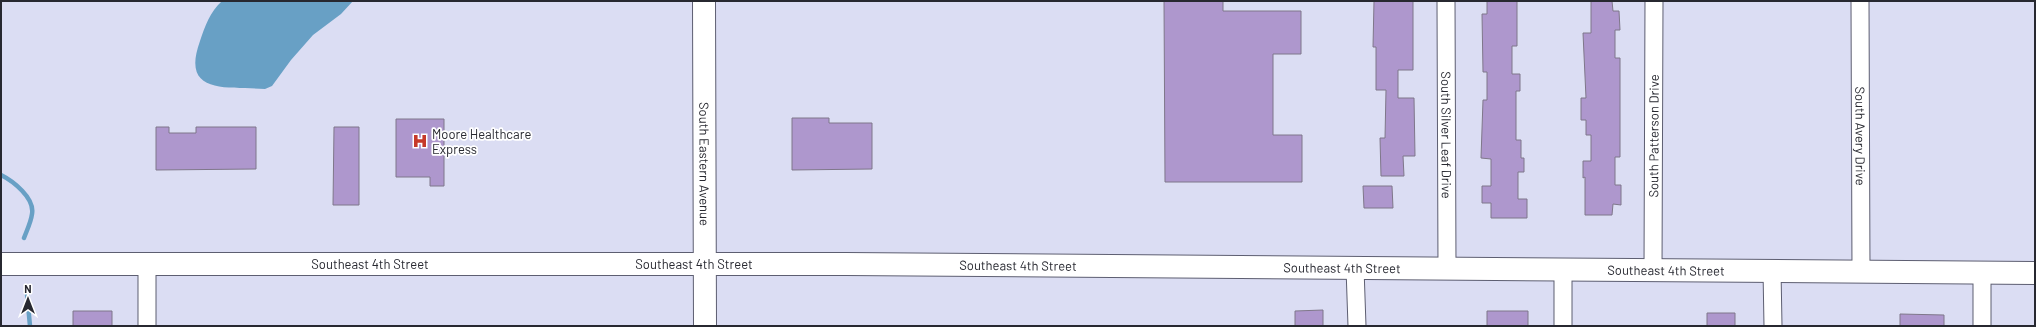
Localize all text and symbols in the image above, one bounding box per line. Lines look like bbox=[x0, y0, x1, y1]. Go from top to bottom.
street label: South Silver Leaf Drive bbox=[1438, 71, 1455, 199]
street label: South Patterson Drive bbox=[1645, 74, 1662, 198]
street label: South Avery Drive bbox=[1852, 86, 1869, 186]
street label: South Eastern Avenue bbox=[696, 102, 713, 226]
place label: Moore Healthcare Express bbox=[432, 126, 531, 157]
hospital icon: Moore Healthcare Express bbox=[411, 132, 429, 150]
street label: Southeast 4th Street bbox=[311, 256, 429, 272]
street label: Southeast 4th Street bbox=[635, 256, 753, 272]
street label: Southeast 4th Street bbox=[959, 257, 1077, 274]
street label: Southeast 4th Street bbox=[1283, 259, 1401, 276]
street label: Southeast 4th Street bbox=[1607, 262, 1725, 279]
north arrow bbox=[8, 279, 48, 319]
text: N bbox=[24, 282, 32, 295]

